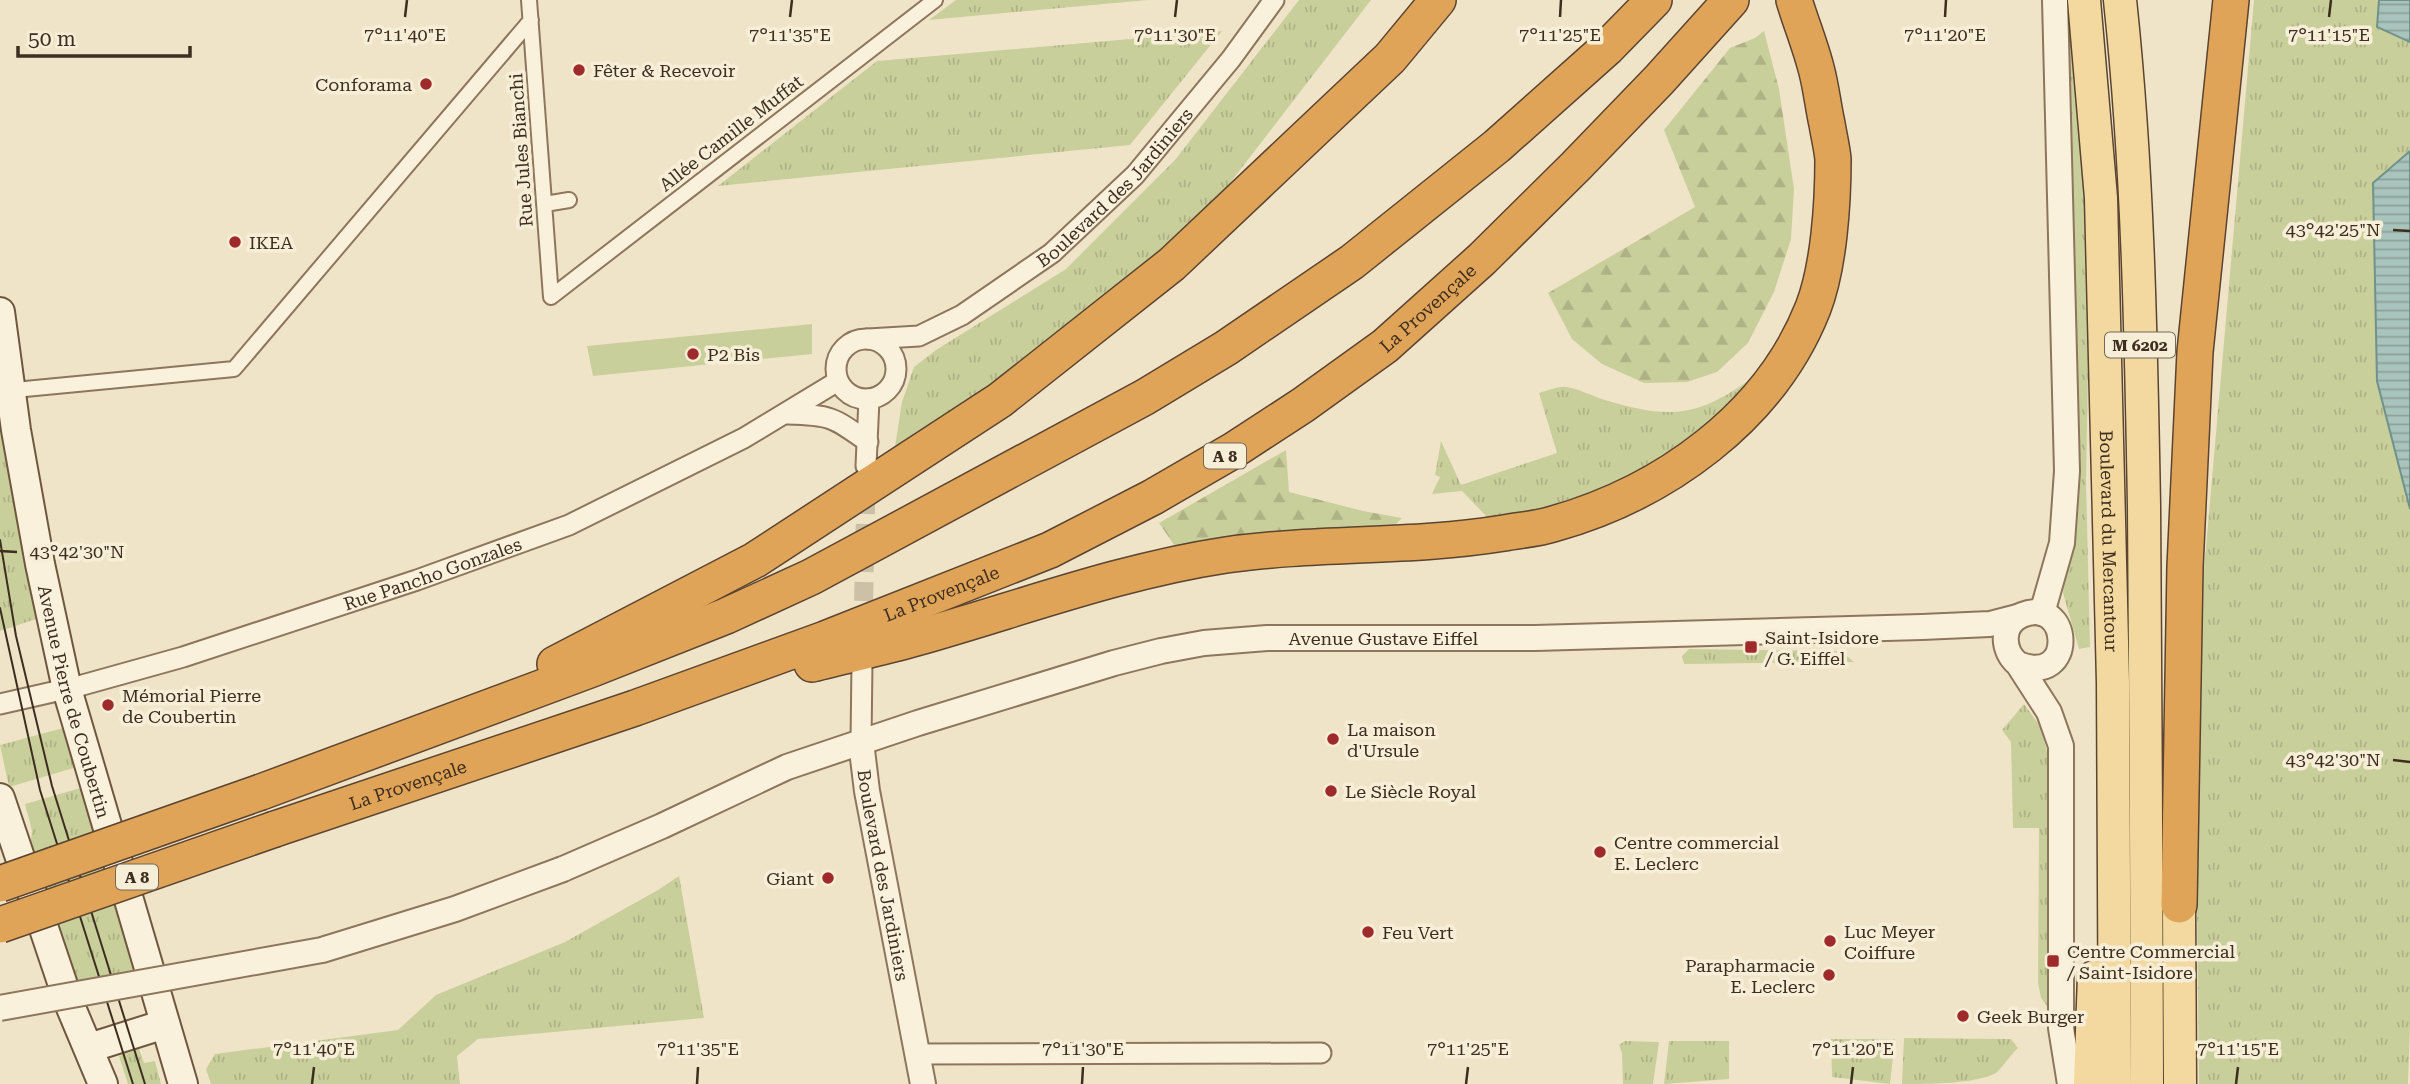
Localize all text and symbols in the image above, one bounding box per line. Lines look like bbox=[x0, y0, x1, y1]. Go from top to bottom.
scale bar bbox=[18, 14, 189, 58]
text: 7°11'40"E bbox=[364, 24, 446, 45]
text: 7°11'35"E bbox=[749, 24, 831, 45]
text: 7°11'30"E bbox=[1134, 24, 1216, 45]
text: 7°11'25"E bbox=[1519, 24, 1601, 45]
text: 7°11'20"E bbox=[1904, 24, 1986, 45]
text: 7°11'15"E bbox=[2288, 24, 2370, 45]
text: 50 m bbox=[28, 27, 76, 51]
place label: Fêter & Recevoir bbox=[593, 60, 735, 81]
marker: Fêter & Recevoir bbox=[571, 62, 587, 78]
street label: Allée Camille Muffat bbox=[655, 70, 807, 196]
street label: Rue Jules Bianchi bbox=[505, 72, 537, 228]
place label: Conforama bbox=[315, 74, 412, 95]
marker: Conforama bbox=[418, 76, 434, 92]
street label: Boulevard des Jardiniers bbox=[1032, 103, 1197, 271]
text: 43°42'25"N bbox=[2286, 219, 2380, 240]
place label: IKEA bbox=[249, 232, 293, 253]
marker: IKEA bbox=[227, 234, 243, 250]
street label: La Provençale bbox=[1375, 259, 1480, 356]
road number: M 6202 bbox=[2105, 332, 2175, 358]
place label: P2 Bis bbox=[707, 344, 760, 365]
marker: P2 Bis bbox=[685, 346, 701, 362]
street label: Boulevard du Mercantour bbox=[2096, 430, 2123, 652]
road number: A 8 bbox=[1204, 444, 1246, 468]
street label: Rue Pancho Gonzales bbox=[341, 533, 524, 614]
text: 43°42'30"N bbox=[30, 541, 124, 562]
street label: La Provençale bbox=[881, 561, 1002, 625]
street label: Avenue Pierre de Coubertin bbox=[34, 583, 115, 821]
place label: Saint-Isidore / G. Eiffel bbox=[1764, 627, 1879, 669]
street label: Avenue Gustave Eiffel bbox=[1289, 628, 1478, 649]
marker: Saint-Isidore / G. Eiffel bbox=[1743, 639, 1759, 655]
place label: Mémorial Pierre de Coubertin bbox=[122, 685, 261, 727]
marker: Mémorial Pierre de Coubertin bbox=[100, 697, 116, 713]
place label: La maison d'Ursule bbox=[1347, 719, 1436, 761]
marker: La maison d'Ursule bbox=[1325, 731, 1341, 747]
text: 43°42'30"N bbox=[2286, 749, 2380, 770]
street label: La Provençale bbox=[347, 755, 469, 814]
street label: Boulevard des Jardiniers bbox=[854, 768, 914, 983]
place label: Le Siècle Royal bbox=[1345, 781, 1477, 802]
marker: Le Siècle Royal bbox=[1323, 783, 1339, 799]
place label: Centre commercial E. Leclerc bbox=[1614, 832, 1779, 874]
marker: Centre commercial E. Leclerc bbox=[1592, 844, 1608, 860]
road number: A 8 bbox=[116, 864, 158, 890]
place label: Giant bbox=[766, 868, 814, 889]
marker: Giant bbox=[820, 870, 836, 886]
place label: Luc Meyer Coiffure bbox=[1844, 921, 1935, 963]
place label: Feu Vert bbox=[1382, 922, 1454, 943]
marker: Feu Vert bbox=[1360, 924, 1376, 940]
marker: Luc Meyer Coiffure bbox=[1822, 933, 1838, 949]
place label: Centre Commercial / Saint-Isidore bbox=[2066, 941, 2235, 983]
marker: Centre Commercial / Saint-Isidore bbox=[2045, 953, 2061, 969]
place label: Parapharmacie E. Leclerc bbox=[1685, 955, 1815, 997]
marker: Parapharmacie E. Leclerc bbox=[1821, 967, 1837, 983]
place label: Geek Burger bbox=[1977, 1006, 2084, 1027]
marker: Geek Burger bbox=[1955, 1008, 1971, 1024]
text: 7°11'40"E bbox=[273, 1038, 355, 1059]
text: 7°11'35"E bbox=[657, 1038, 739, 1059]
text: 7°11'30"E bbox=[1042, 1038, 1124, 1059]
text: 7°11'25"E bbox=[1427, 1038, 1509, 1059]
text: 7°11'20"E bbox=[1812, 1038, 1894, 1059]
text: 7°11'15"E bbox=[2197, 1038, 2279, 1059]

